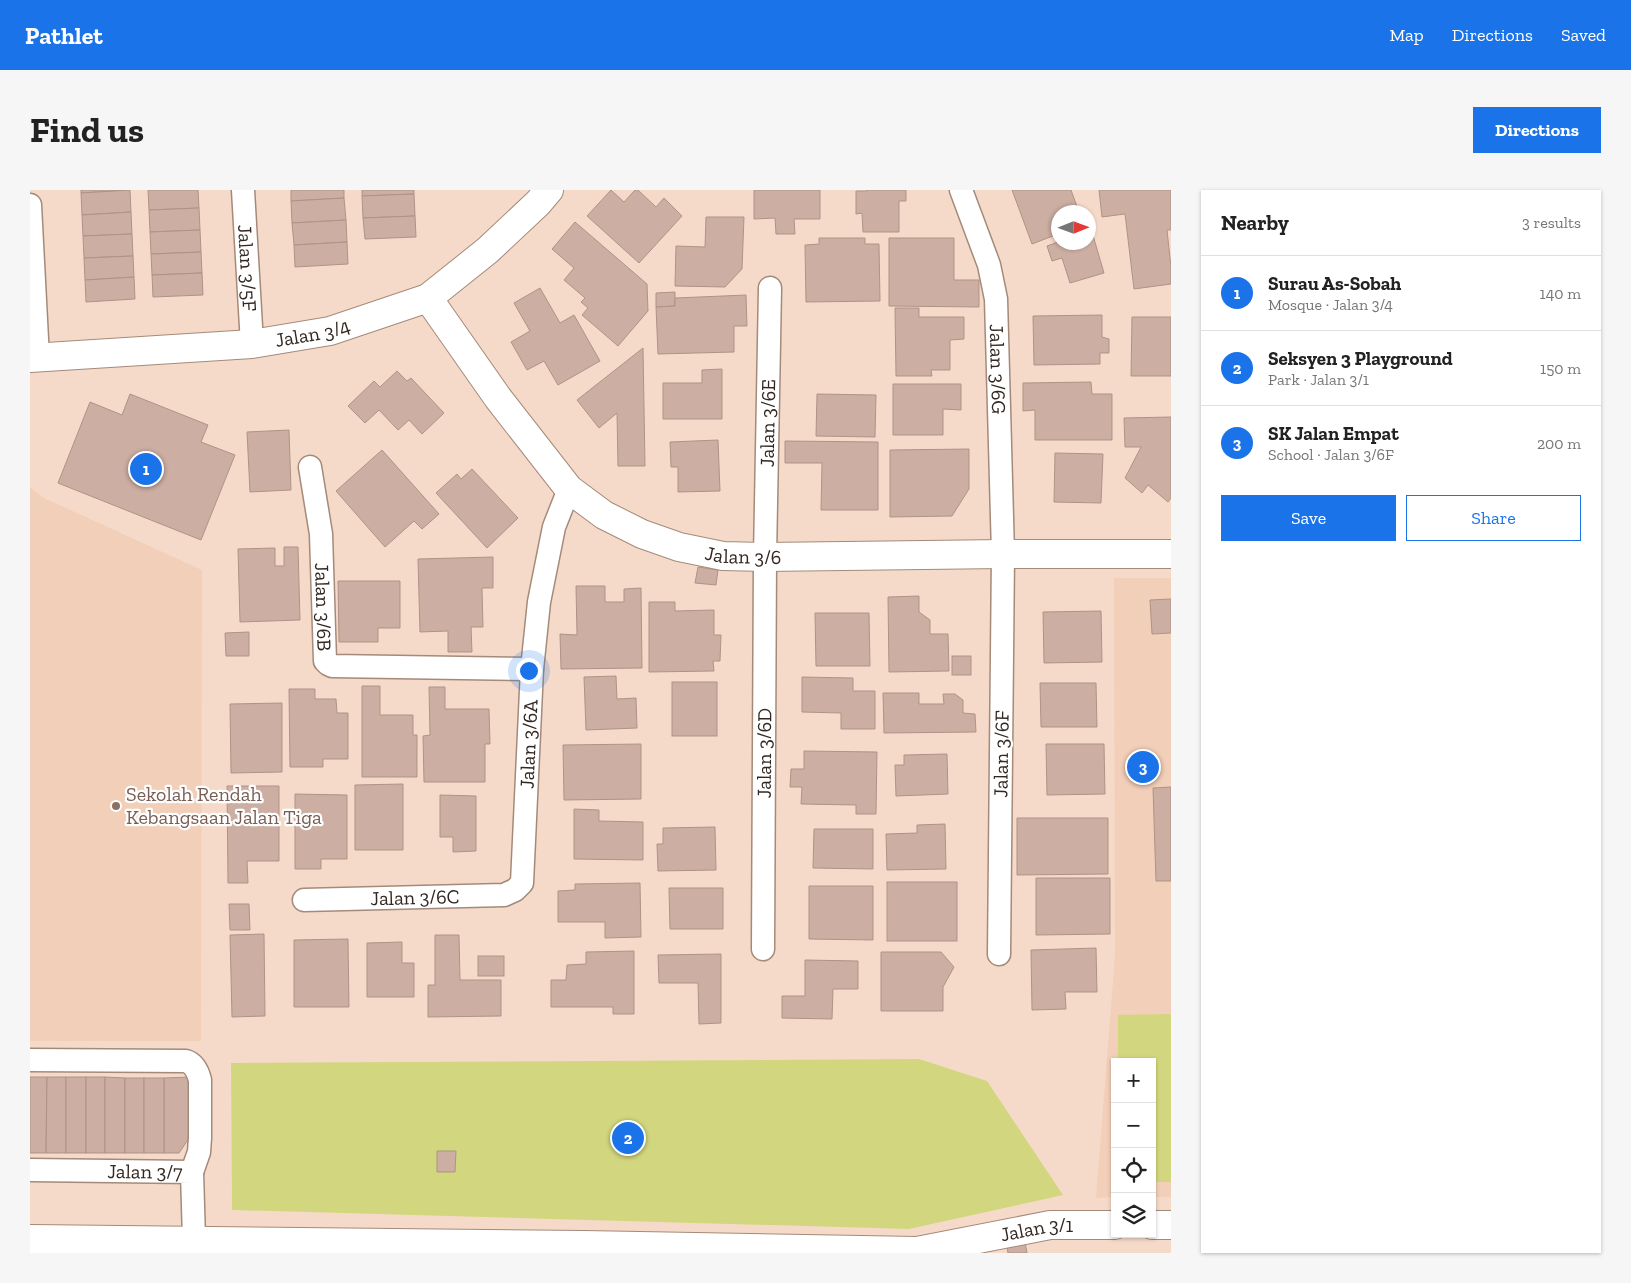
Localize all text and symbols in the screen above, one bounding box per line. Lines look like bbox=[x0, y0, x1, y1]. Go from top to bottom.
text: Pathlet bbox=[25, 21, 103, 50]
text: Map bbox=[1389, 24, 1424, 46]
text: Directions bbox=[1452, 24, 1533, 46]
text: Saved bbox=[1561, 24, 1606, 46]
button: Directions bbox=[1473, 107, 1601, 153]
text: Find us bbox=[30, 109, 144, 151]
north arrow bbox=[1051, 205, 1096, 250]
text: Nearby bbox=[1221, 210, 1289, 235]
text: 3 results bbox=[1522, 213, 1581, 232]
street label: Jalan 3/5F bbox=[233, 224, 262, 312]
text: Surau As-Sobah bbox=[1268, 272, 1401, 295]
text: 1 bbox=[1234, 284, 1240, 303]
text: 140 m bbox=[1540, 284, 1581, 303]
text: Mosque · Jalan 3/4 bbox=[1268, 295, 1393, 314]
street label: Jalan 3/4 bbox=[273, 313, 353, 352]
street label: Jalan 3/6G bbox=[985, 324, 1011, 415]
text: Seksyen 3 Playground bbox=[1268, 347, 1453, 370]
text: 2 bbox=[1233, 359, 1241, 378]
text: 150 m bbox=[1540, 359, 1581, 378]
text: Park · Jalan 3/1 bbox=[1268, 370, 1369, 389]
street label: Jalan 3/6E bbox=[755, 379, 780, 467]
text: SK Jalan Empat bbox=[1268, 422, 1399, 445]
text: 3 bbox=[1233, 434, 1241, 453]
text: 200 m bbox=[1537, 434, 1581, 453]
text: School · Jalan 3/6F bbox=[1268, 445, 1394, 464]
pin: 1 bbox=[130, 450, 162, 488]
button: Save bbox=[1221, 495, 1396, 541]
button: Share bbox=[1406, 495, 1581, 541]
street label: Jalan 3/6 bbox=[703, 541, 782, 569]
street label: Jalan 3/6B bbox=[310, 563, 337, 652]
your location bbox=[516, 658, 542, 684]
street label: Jalan 3/6A bbox=[514, 698, 543, 789]
street label: Jalan 3/6D bbox=[752, 708, 776, 798]
street label: Jalan 3/6F bbox=[988, 710, 1014, 798]
pin: 3 bbox=[1127, 748, 1159, 786]
place label: Sekolah Rendah Kebangsaan Jalan Tiga bbox=[126, 782, 322, 829]
marker: Sekolah Rendah Kebangsaan Jalan Tiga bbox=[110, 800, 122, 812]
street label: Jalan 3/6C bbox=[370, 884, 460, 910]
map controls bbox=[1111, 1058, 1156, 1238]
button: + bbox=[1111, 1058, 1156, 1103]
button: − bbox=[1111, 1103, 1156, 1148]
pin: 2 bbox=[612, 1119, 644, 1157]
button: locate bbox=[1111, 1148, 1156, 1193]
street label: Jalan 3/7 bbox=[107, 1159, 183, 1184]
button: layers bbox=[1111, 1193, 1156, 1238]
street label: Jalan 3/1 bbox=[998, 1213, 1073, 1246]

